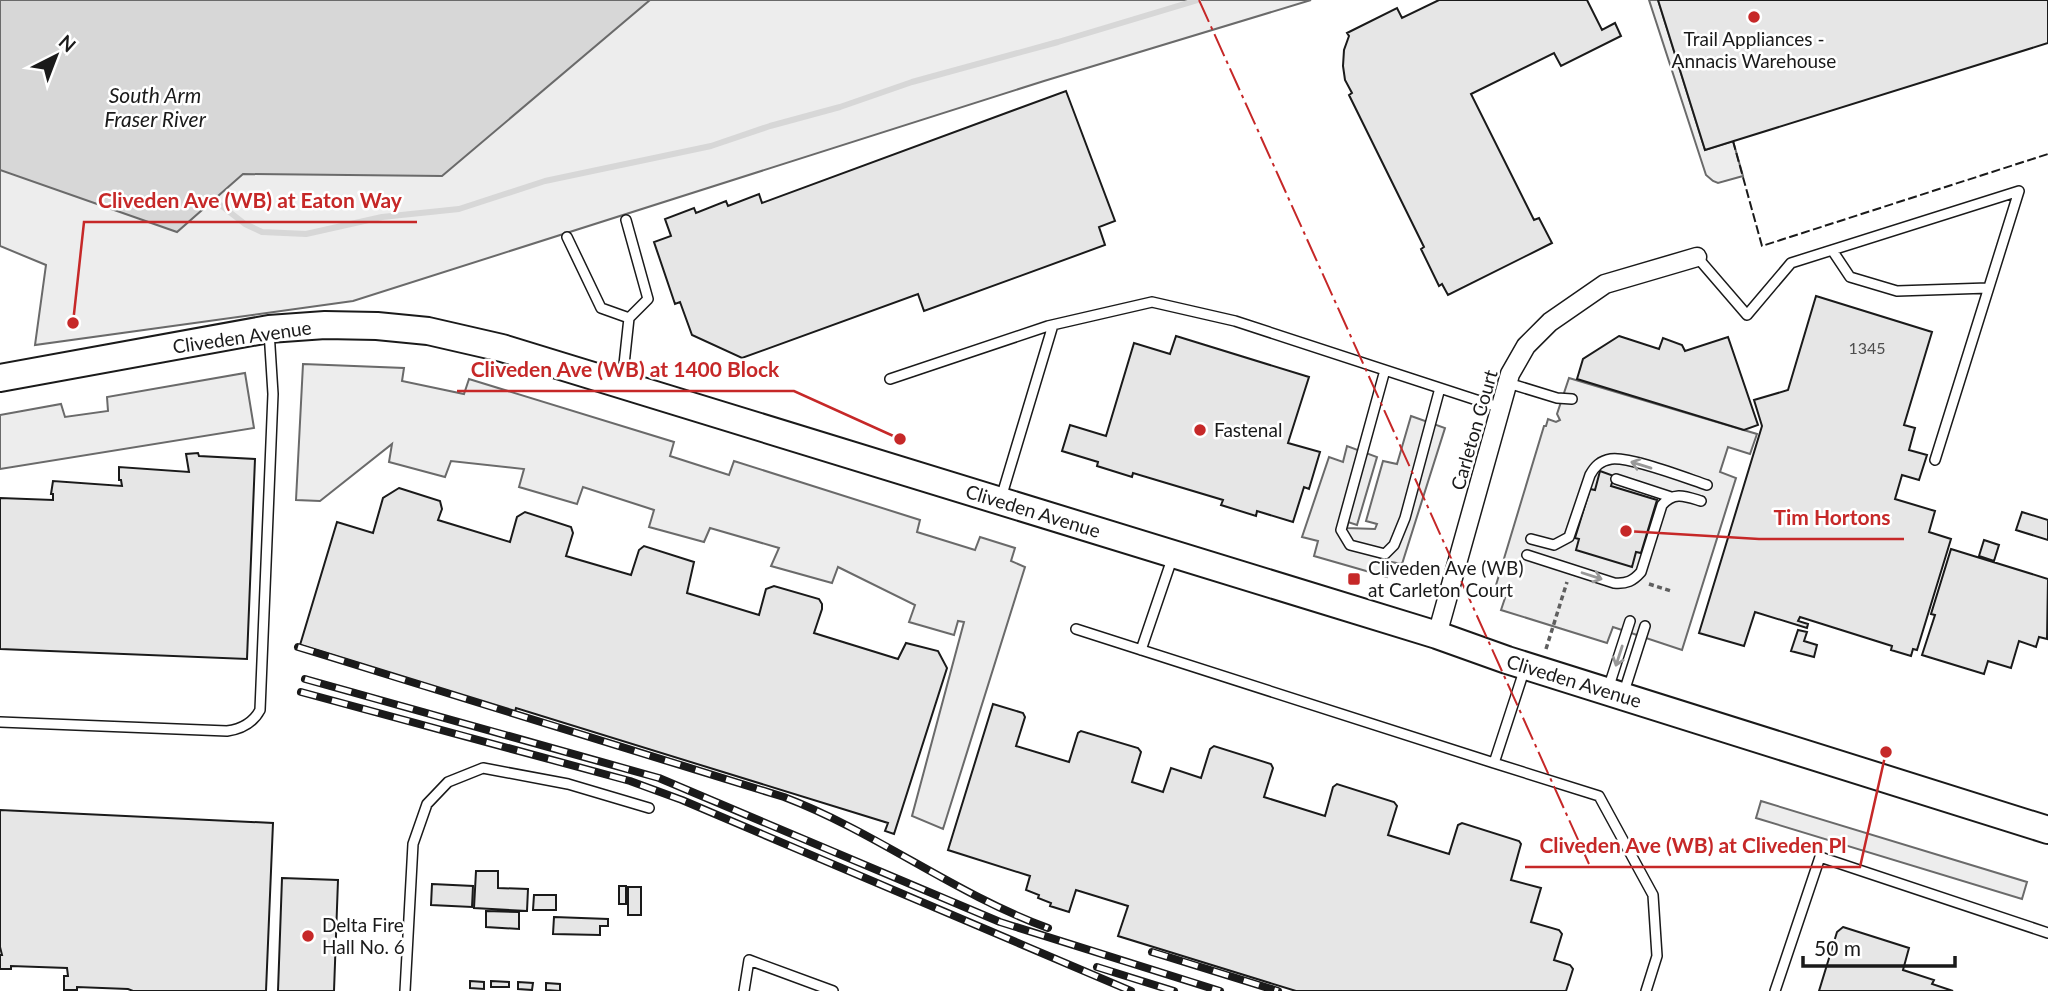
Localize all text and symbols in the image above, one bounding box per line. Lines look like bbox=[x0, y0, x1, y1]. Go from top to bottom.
marker: Trail Appliances - Annacis Warehouse bbox=[1746, 9, 1762, 25]
north arrow bbox=[21, 21, 91, 91]
place label: Trail Appliances - Annacis Warehouse bbox=[1672, 27, 1836, 72]
text: N bbox=[55, 30, 81, 56]
water label: South Arm Fraser River bbox=[104, 82, 207, 131]
callout: Cliveden Ave (WB) at Eaton Way bbox=[84, 180, 417, 222]
text: Cliveden Ave (WB) at Eaton Way bbox=[98, 187, 403, 212]
street label: Cliveden Avenue bbox=[171, 315, 313, 358]
house number: 1345 bbox=[1848, 338, 1886, 357]
callout: Cliveden Ave (WB) at 1400 Block bbox=[457, 349, 794, 391]
text: Cliveden Ave (WB) at 1400 Block bbox=[471, 356, 780, 381]
street label: Carleton Court bbox=[1445, 367, 1502, 493]
place label: Fastenal bbox=[1214, 418, 1282, 441]
marker: Fastenal bbox=[1192, 422, 1208, 438]
one-way arrow bbox=[1631, 457, 1653, 470]
street label: Cliveden Avenue bbox=[963, 479, 1103, 542]
callout: Tim Hortons bbox=[1759, 497, 1904, 539]
text: Tim Hortons bbox=[1773, 504, 1891, 529]
place label: Cliveden Ave (WB) at Carleton Court bbox=[1368, 556, 1523, 601]
marker: Cliveden Ave (WB) at Carleton Court bbox=[1346, 571, 1362, 587]
one-way arrow bbox=[1580, 571, 1602, 583]
one-way arrow bbox=[1611, 645, 1624, 667]
street label: Cliveden Avenue bbox=[1504, 649, 1644, 712]
callout: Cliveden Ave (WB) at Cliveden Pl bbox=[1525, 825, 1860, 867]
text: Cliveden Ave (WB) at Cliveden Pl bbox=[1539, 832, 1847, 857]
place label: Delta Fire Hall No. 6 bbox=[322, 913, 405, 958]
scale bar bbox=[1803, 925, 1955, 969]
marker: Delta Fire Hall No. 6 bbox=[300, 928, 316, 944]
text: 50 m bbox=[1814, 935, 1861, 960]

